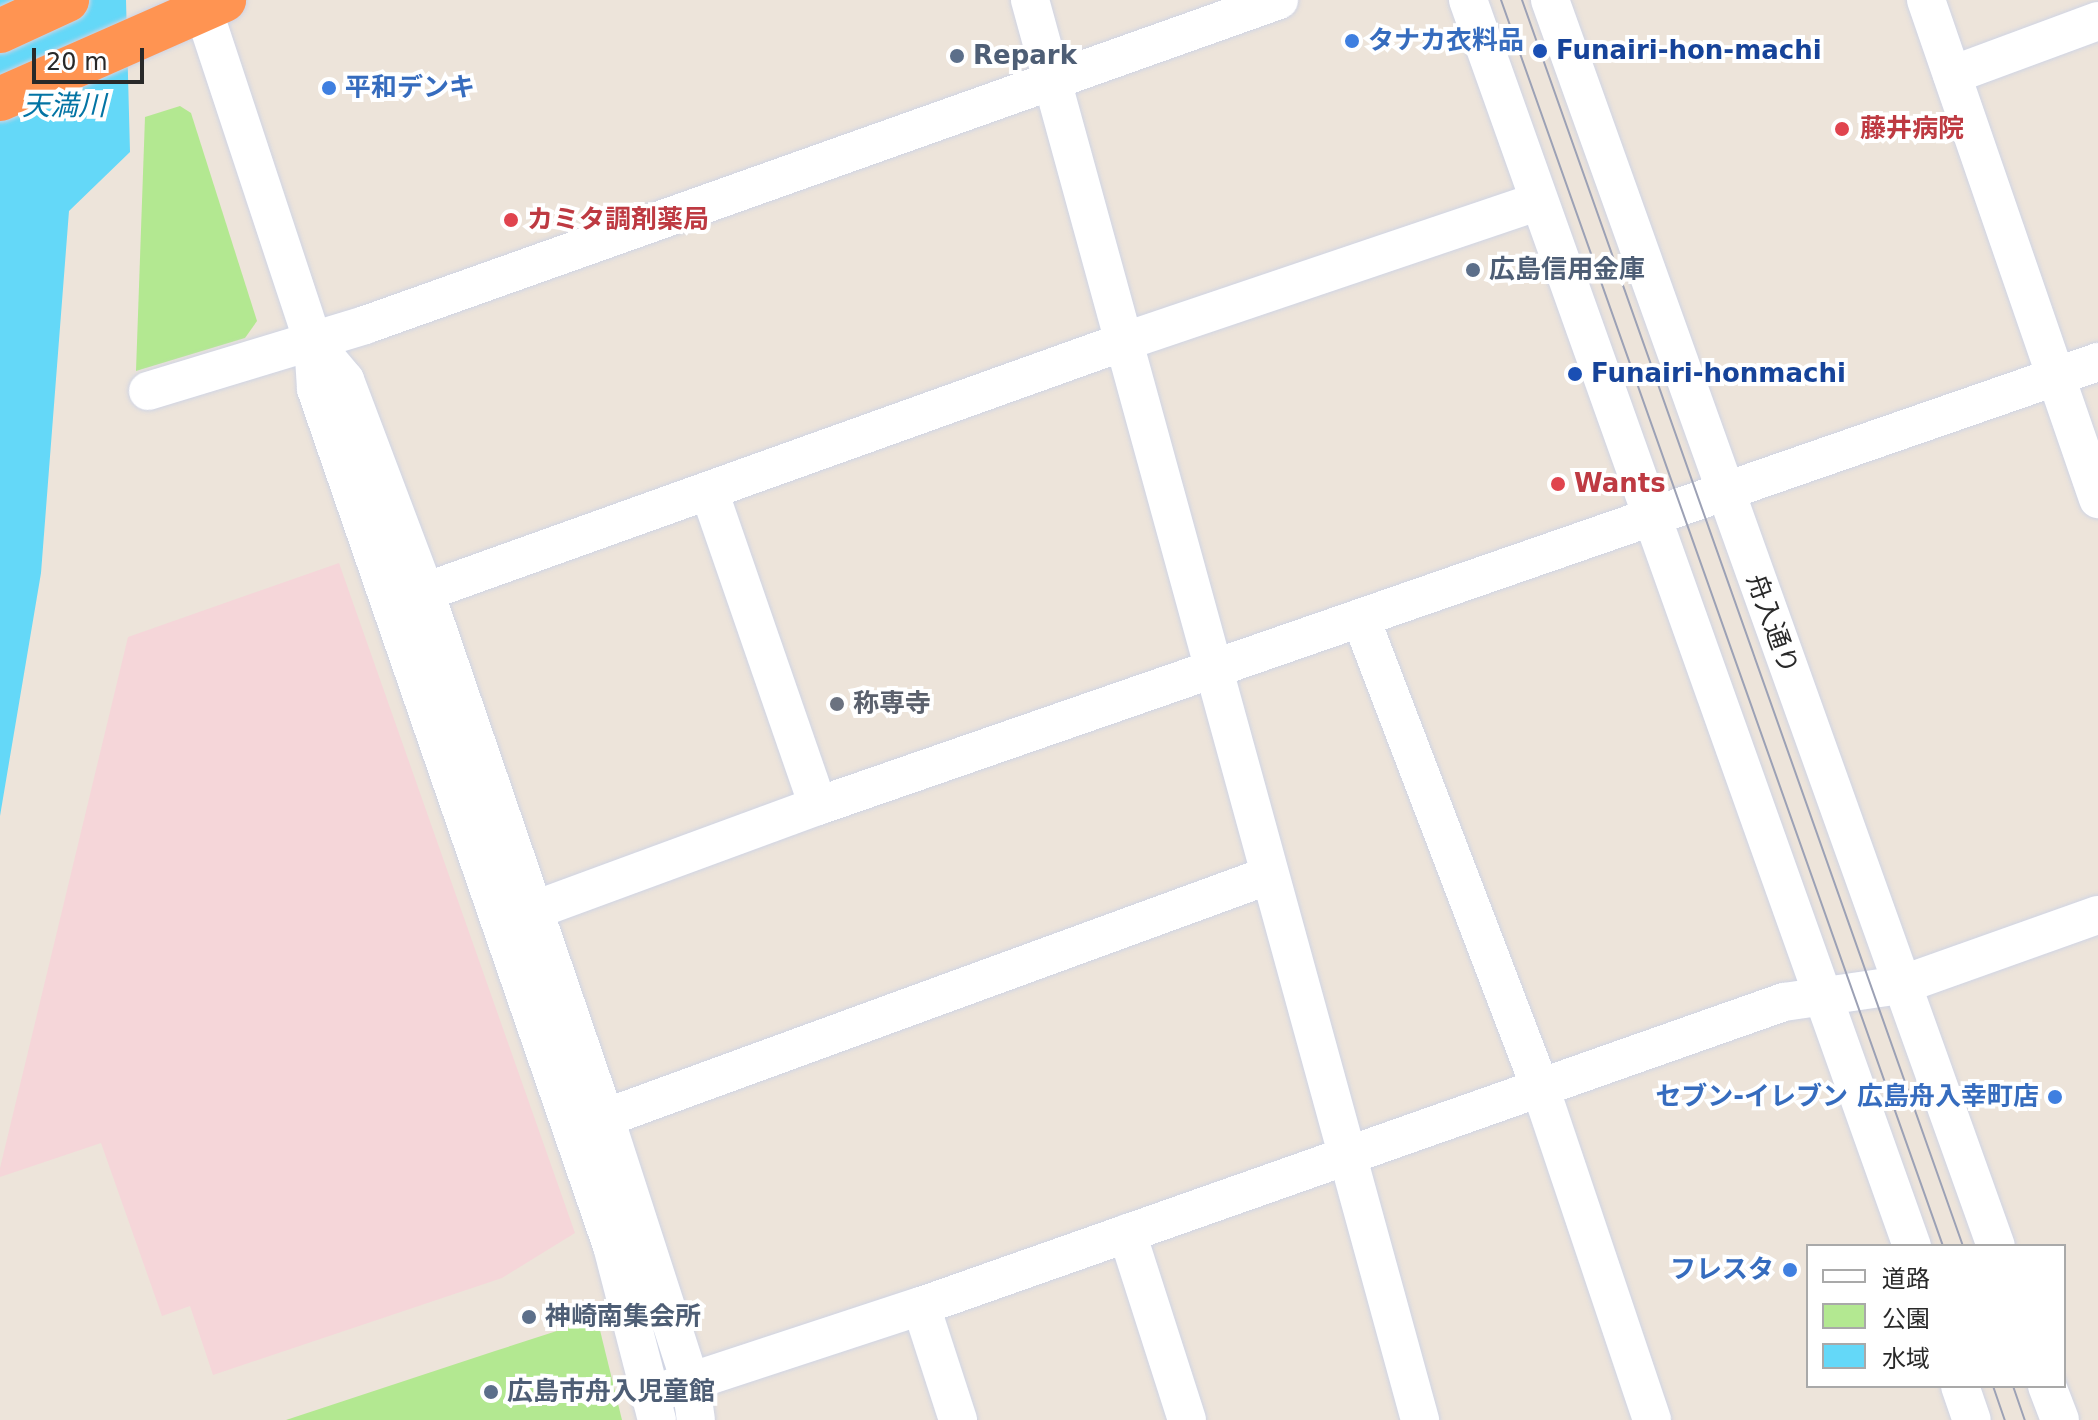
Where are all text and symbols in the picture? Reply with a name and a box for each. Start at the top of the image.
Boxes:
place label: タナカ衣料品 [1368,25,1524,57]
scale bar [36,32,148,82]
marker: タナカ衣料品 [1343,32,1361,50]
place label: Funairi-hon-machi [1556,35,1822,67]
place label: Repark [973,40,1077,72]
marker: Funairi-hon-machi [1531,42,1549,60]
marker: Repark [948,47,966,65]
text: 20 m [46,48,108,76]
place label: 平和デンキ [345,72,475,104]
marker: 平和デンキ [320,79,338,97]
water label: 天満川 [22,89,106,123]
place label: 藤井病院 [1860,113,1964,145]
marker: 藤井病院 [1831,118,1853,140]
place label: カミタ調剤薬局 [527,204,709,236]
marker: カミタ調剤薬局 [502,211,520,229]
place label: 広島信用金庫 [1489,254,1645,286]
marker: 広島信用金庫 [1464,261,1482,279]
place label: Funairi-honmachi [1591,358,1846,390]
marker: Funairi-honmachi [1566,365,1584,383]
place label: Wants [1574,468,1666,500]
marker: Wants [1549,475,1567,493]
street label: 舟入通り [1740,570,1804,678]
place label: 称専寺 [853,688,931,720]
marker: 称専寺 [828,695,846,713]
place label: セブン-イレブン 広島舟入幸町店 [1655,1081,2039,1113]
marker: セブン-イレブン 広島舟入幸町店 [2046,1088,2064,1106]
legend [1806,1244,2066,1388]
place label: フレスタ [1670,1254,1774,1286]
marker: フレスタ [1781,1261,1799,1279]
text: 道路 [1882,1265,1930,1293]
place label: 神崎南集会所 [545,1301,701,1333]
text: 公園 [1882,1305,1930,1333]
marker: 神崎南集会所 [520,1308,538,1326]
text: 水域 [1882,1345,1930,1373]
place label: 広島市舟入児童館 [507,1376,715,1408]
marker: 広島市舟入児童館 [482,1383,500,1401]

